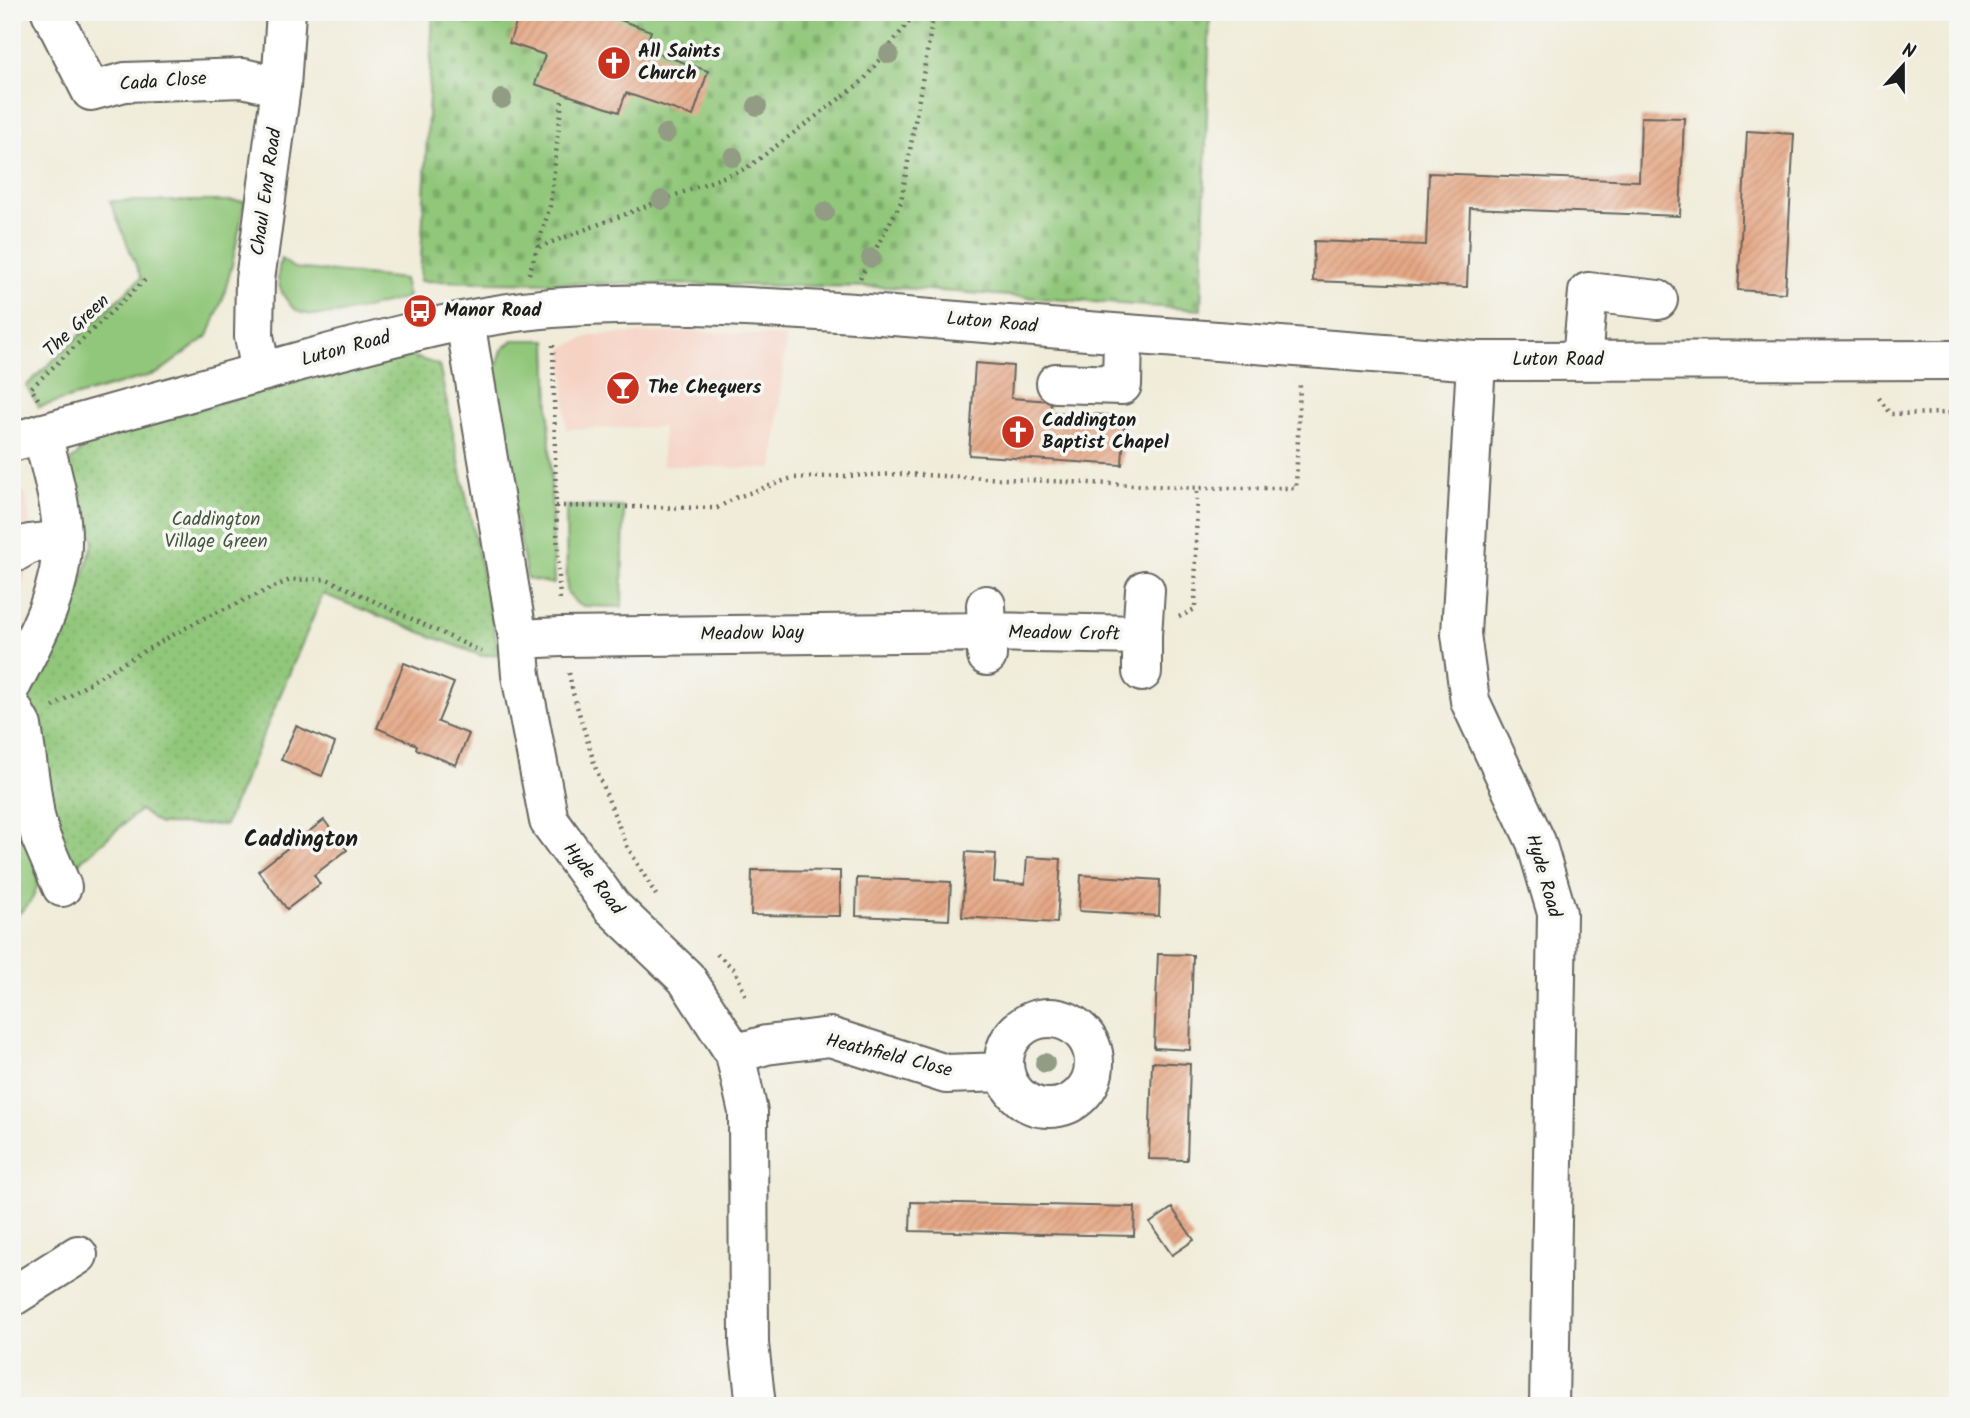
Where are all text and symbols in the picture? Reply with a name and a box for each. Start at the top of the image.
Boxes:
north arrow [1868,32,1938,102]
text: N [1897,36,1919,68]
place label: All Saints Church [638,37,721,89]
church icon: All Saints Church [595,44,633,82]
street label: Cada Close [118,64,208,100]
street label: Chaul End Road [243,126,291,258]
street label: The Green [37,287,117,365]
bus stop icon: Manor Road [401,292,439,330]
place label: Manor Road [444,296,542,326]
street label: Luton Road [945,304,1039,342]
street label: Luton Road [298,323,394,375]
street label: Luton Road [1512,345,1604,375]
bar icon: The Chequers [604,369,642,407]
place label: The Chequers [648,373,762,403]
place label: Caddington Baptist Chapel [1042,406,1170,458]
church icon: Caddington Baptist Chapel [999,413,1037,451]
park label: Caddington Village Green [164,505,268,557]
street label: Meadow Way [700,618,805,650]
street label: Meadow Croft [1008,618,1121,650]
district label: Caddington [244,822,358,858]
street label: Hyde Road [1517,831,1569,922]
street label: Hyde Road [555,836,631,922]
street label: Heathfield Close [823,1026,956,1086]

